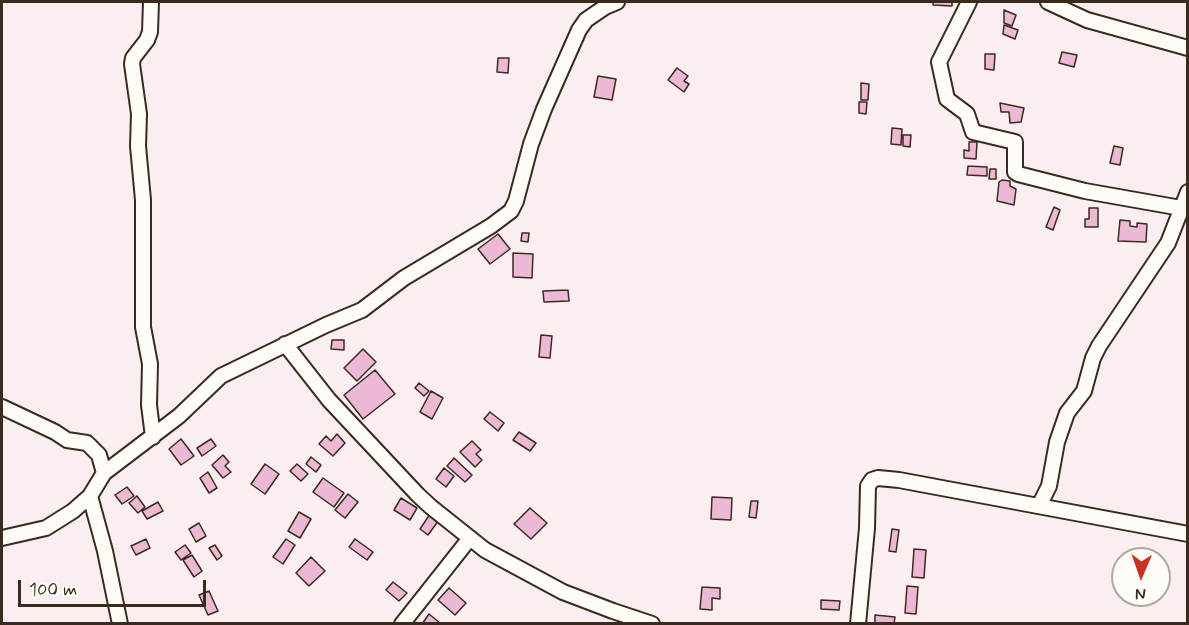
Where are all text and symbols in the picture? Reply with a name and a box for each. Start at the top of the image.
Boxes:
north arrow [1111,547,1171,607]
scale bar [21,568,208,606]
text: 100 m [29,578,77,602]
text: N [1135,583,1146,604]

